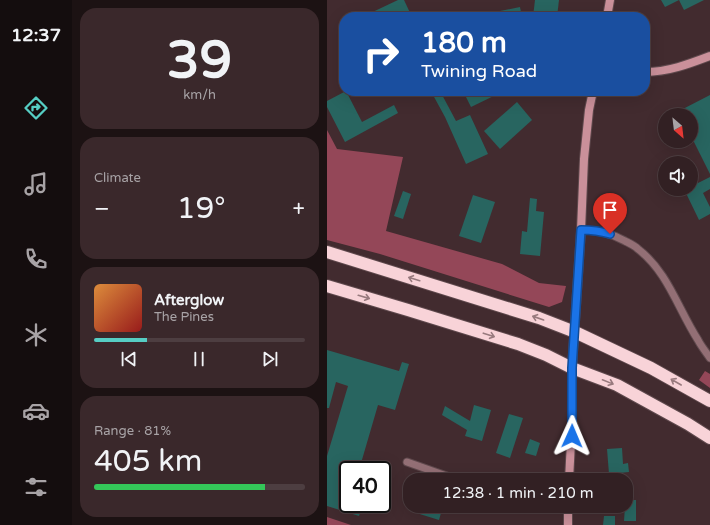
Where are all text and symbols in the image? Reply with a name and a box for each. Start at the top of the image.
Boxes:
text: 12:37 [11,24,61,46]
text: 180 m [421,26,507,60]
icon: right [355,28,407,80]
text: 39 [167,29,232,92]
text: Twining Road [421,60,537,82]
text: km/h [183,87,216,103]
icon: directions [22,94,50,122]
north arrow [658,108,698,148]
map controls [658,108,698,196]
button: sound [658,156,698,196]
icon: music [22,170,50,198]
text: Climate [94,170,141,186]
text: 19° [177,190,226,227]
pin [593,193,627,234]
text: − [94,196,110,222]
text: + [293,196,305,222]
icon: arrive [599,199,621,221]
icon: phone [22,245,50,273]
one-way arrow [408,275,421,282]
text: Afterglow [154,291,224,309]
one-way arrow [358,294,371,301]
text: The Pines [154,309,214,325]
one-way arrow [532,314,544,322]
icon: climate [22,321,50,349]
one-way arrow [482,332,495,339]
icon: previous [118,348,140,370]
icon: pause [188,348,210,370]
icon: next [259,348,281,370]
one-way arrow [670,377,682,385]
one-way arrow [602,379,614,386]
icon: car [22,397,50,425]
position arrow [551,415,593,457]
text: Range · 81% [94,423,171,439]
text: 405 km [94,443,202,480]
speed limit sign: 40 [339,461,391,513]
icon: filters [22,473,50,501]
text: 12:38 · 1 min · 210 m [443,484,593,502]

